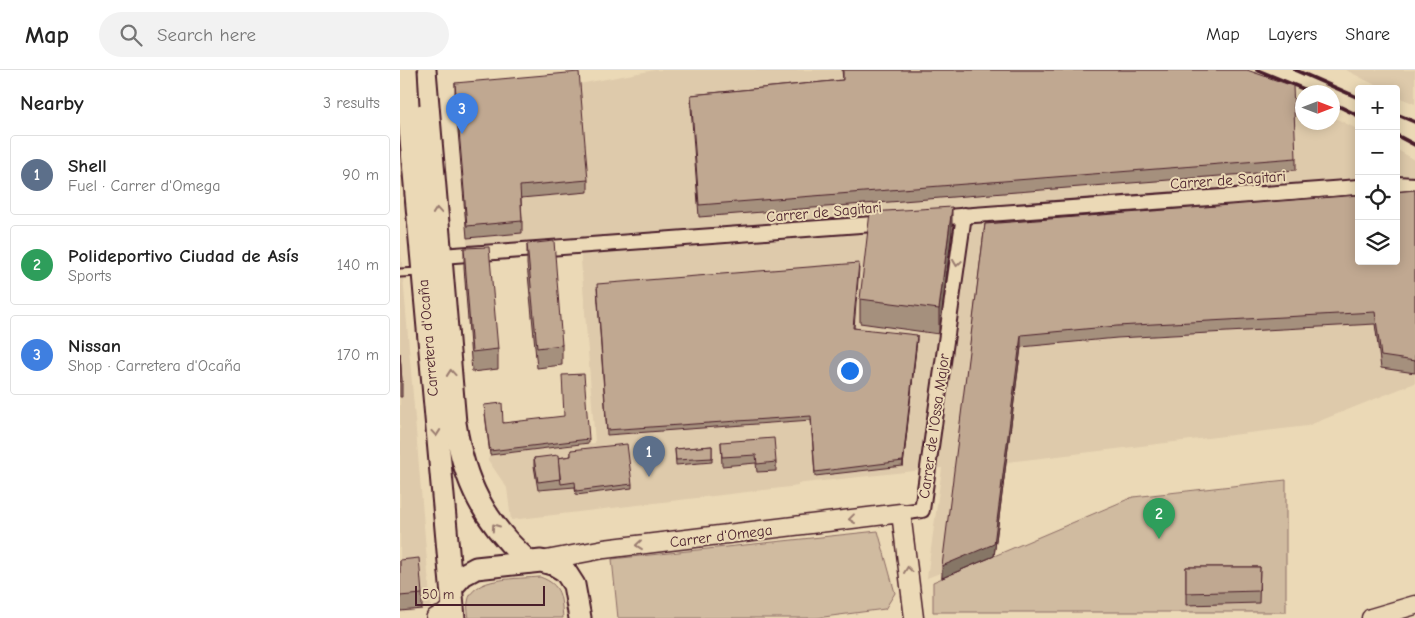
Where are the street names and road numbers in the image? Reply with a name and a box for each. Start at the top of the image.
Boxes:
street label: Carrer de Sagitari [1170,167,1286,193]
street label: Carrer de Sagitari [765,198,883,226]
street label: Carretera d'Ocaña [414,279,442,397]
street label: Carrer de l'Ossa Major [915,352,953,500]
street label: Carrer d'Omega [669,521,773,551]

